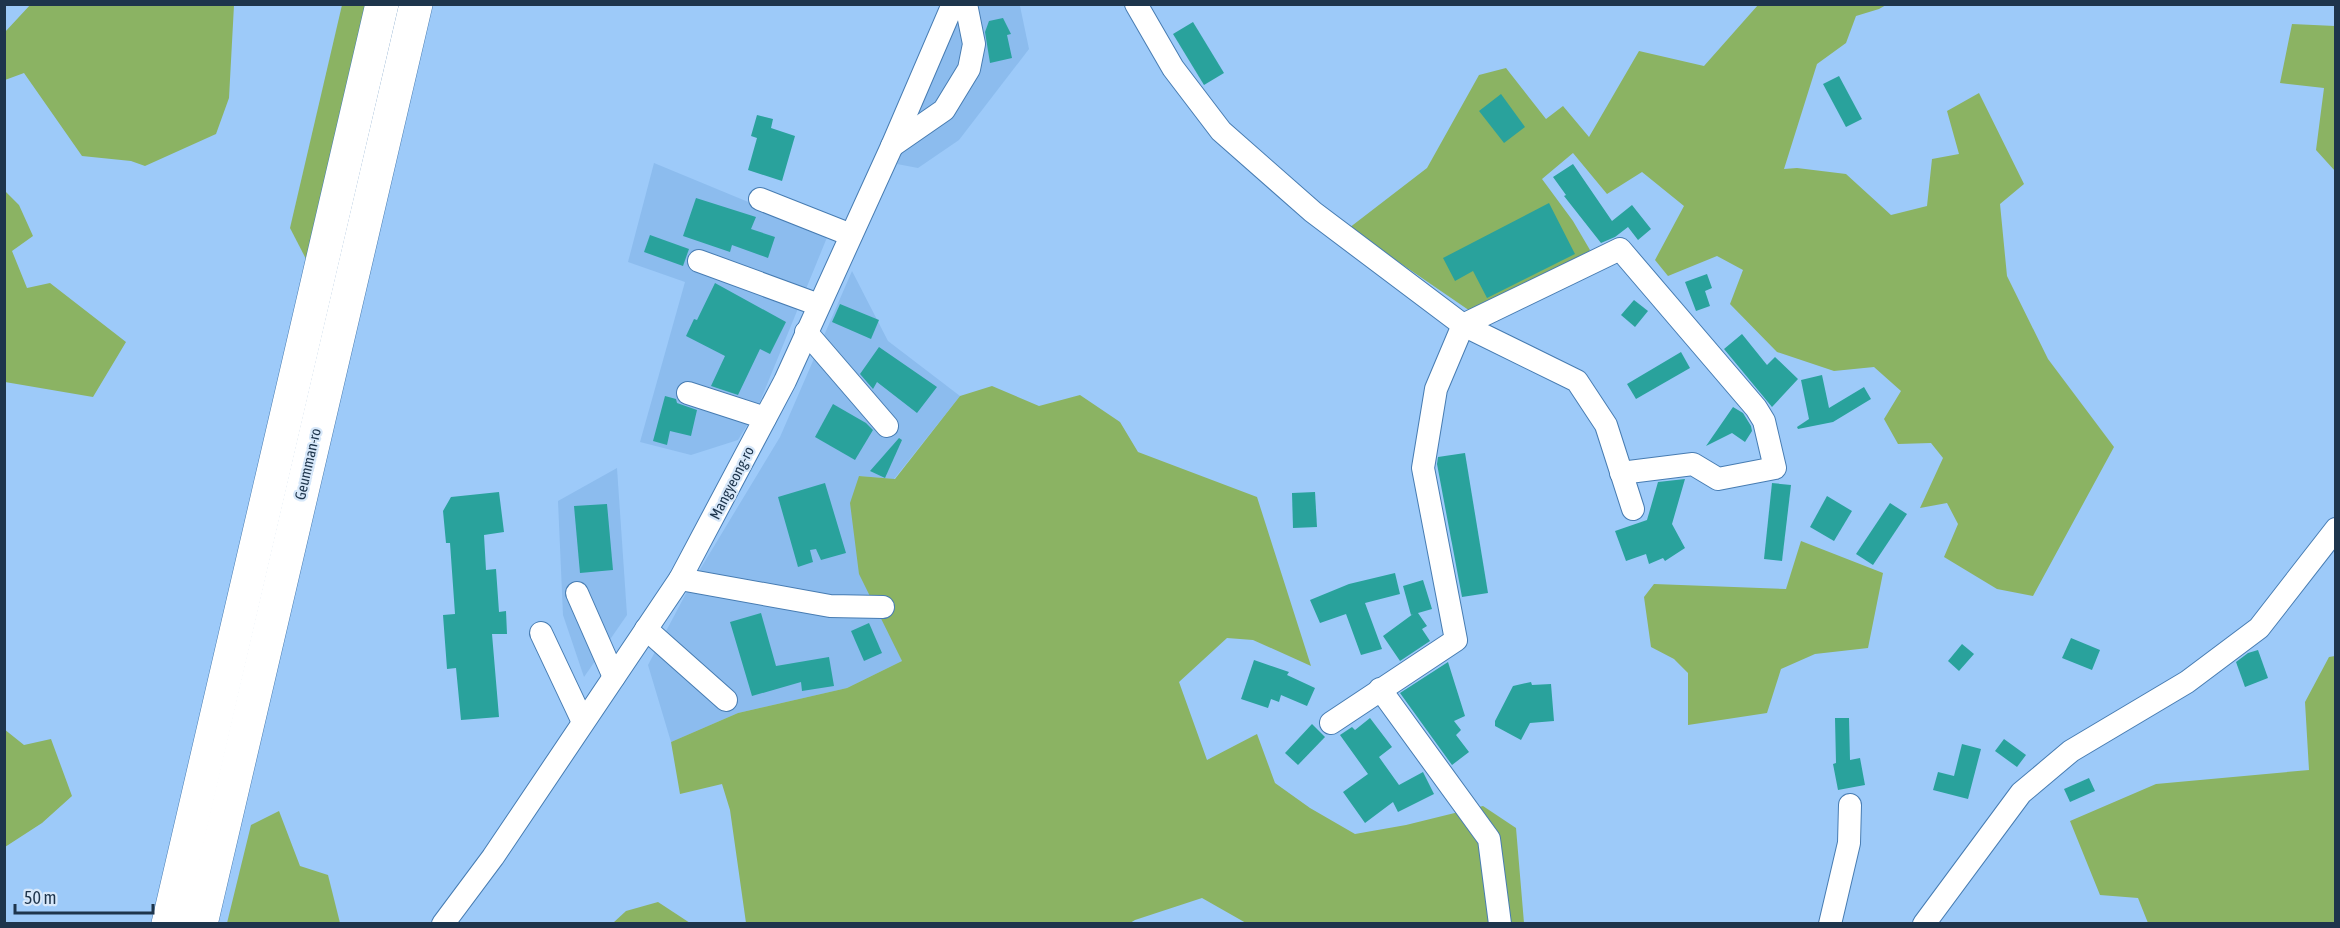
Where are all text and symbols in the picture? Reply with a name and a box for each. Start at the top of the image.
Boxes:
street label: Geumman-ro [291,426,324,501]
street label: Mangyeong-ro [706,443,757,522]
scale bar [15,877,153,915]
text: 50 m [24,887,56,908]

